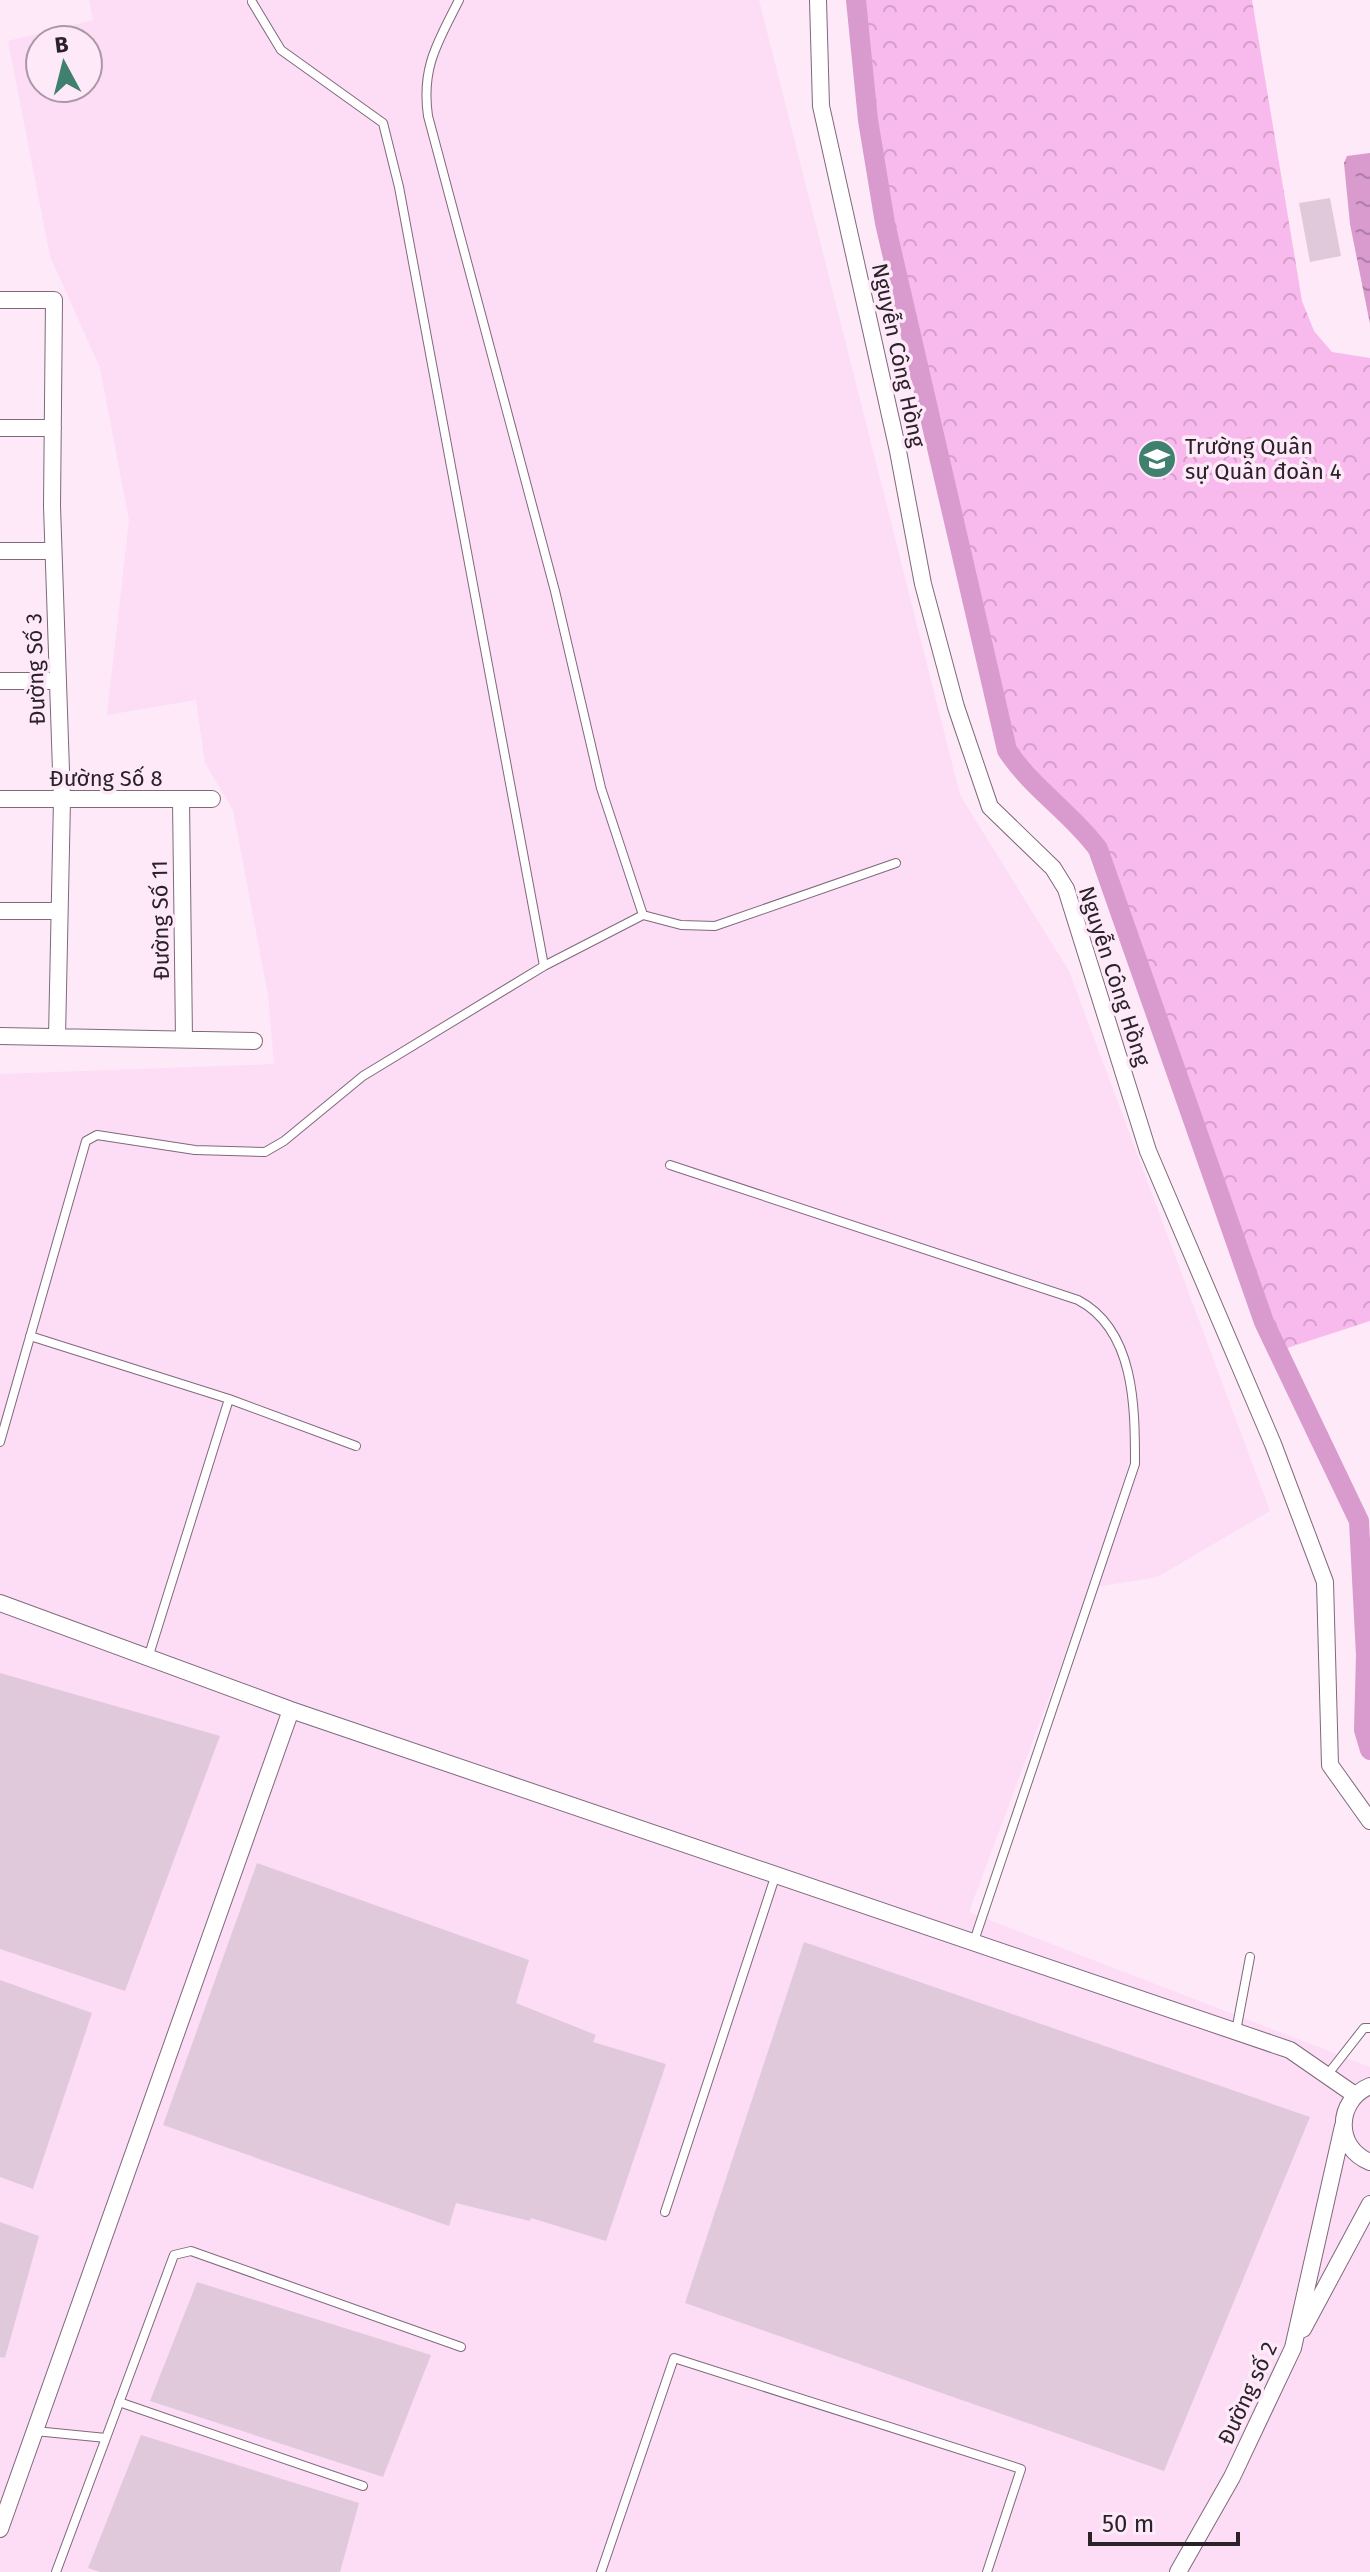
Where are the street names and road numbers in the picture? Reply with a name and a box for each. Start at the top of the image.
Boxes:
street label: Nguyễn Công Hồng [866,261,931,450]
street label: Đường Số 3 [20,612,51,725]
street label: Đường Số 8 [49,765,163,792]
street label: Đường Số 11 [146,860,175,980]
street label: Nguyễn Công Hồng [1073,883,1157,1070]
street label: Đường số 2 [1212,2338,1283,2449]

